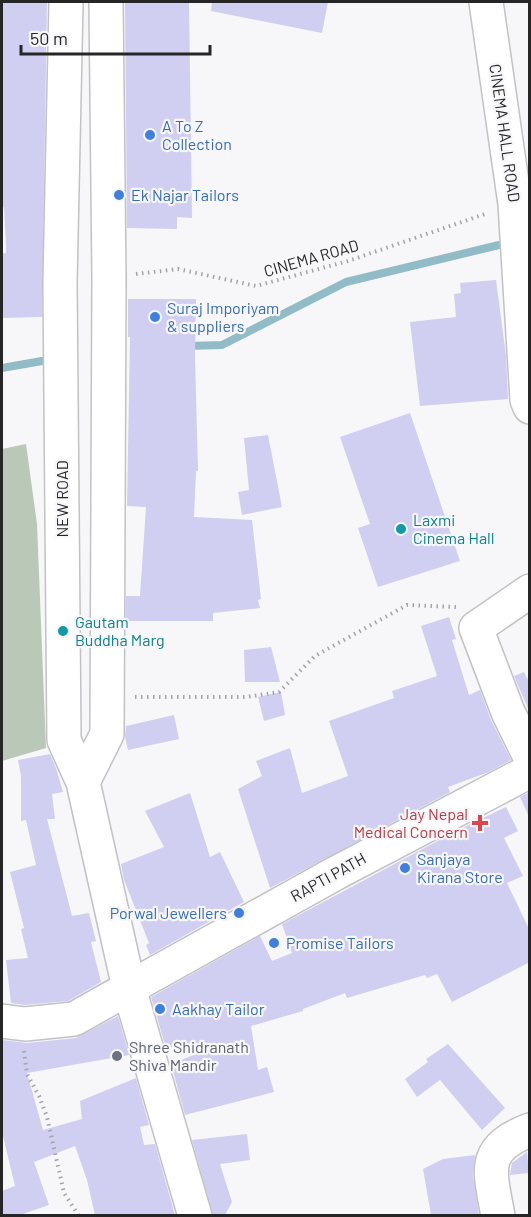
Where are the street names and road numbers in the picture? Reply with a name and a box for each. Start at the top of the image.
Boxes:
street label: CINEMA HALL ROAD [486,63,525,203]
street label: CINEMA ROAD [261,235,360,280]
street label: NEW ROAD [52,460,71,538]
street label: RAPTI PATH [287,848,369,905]

